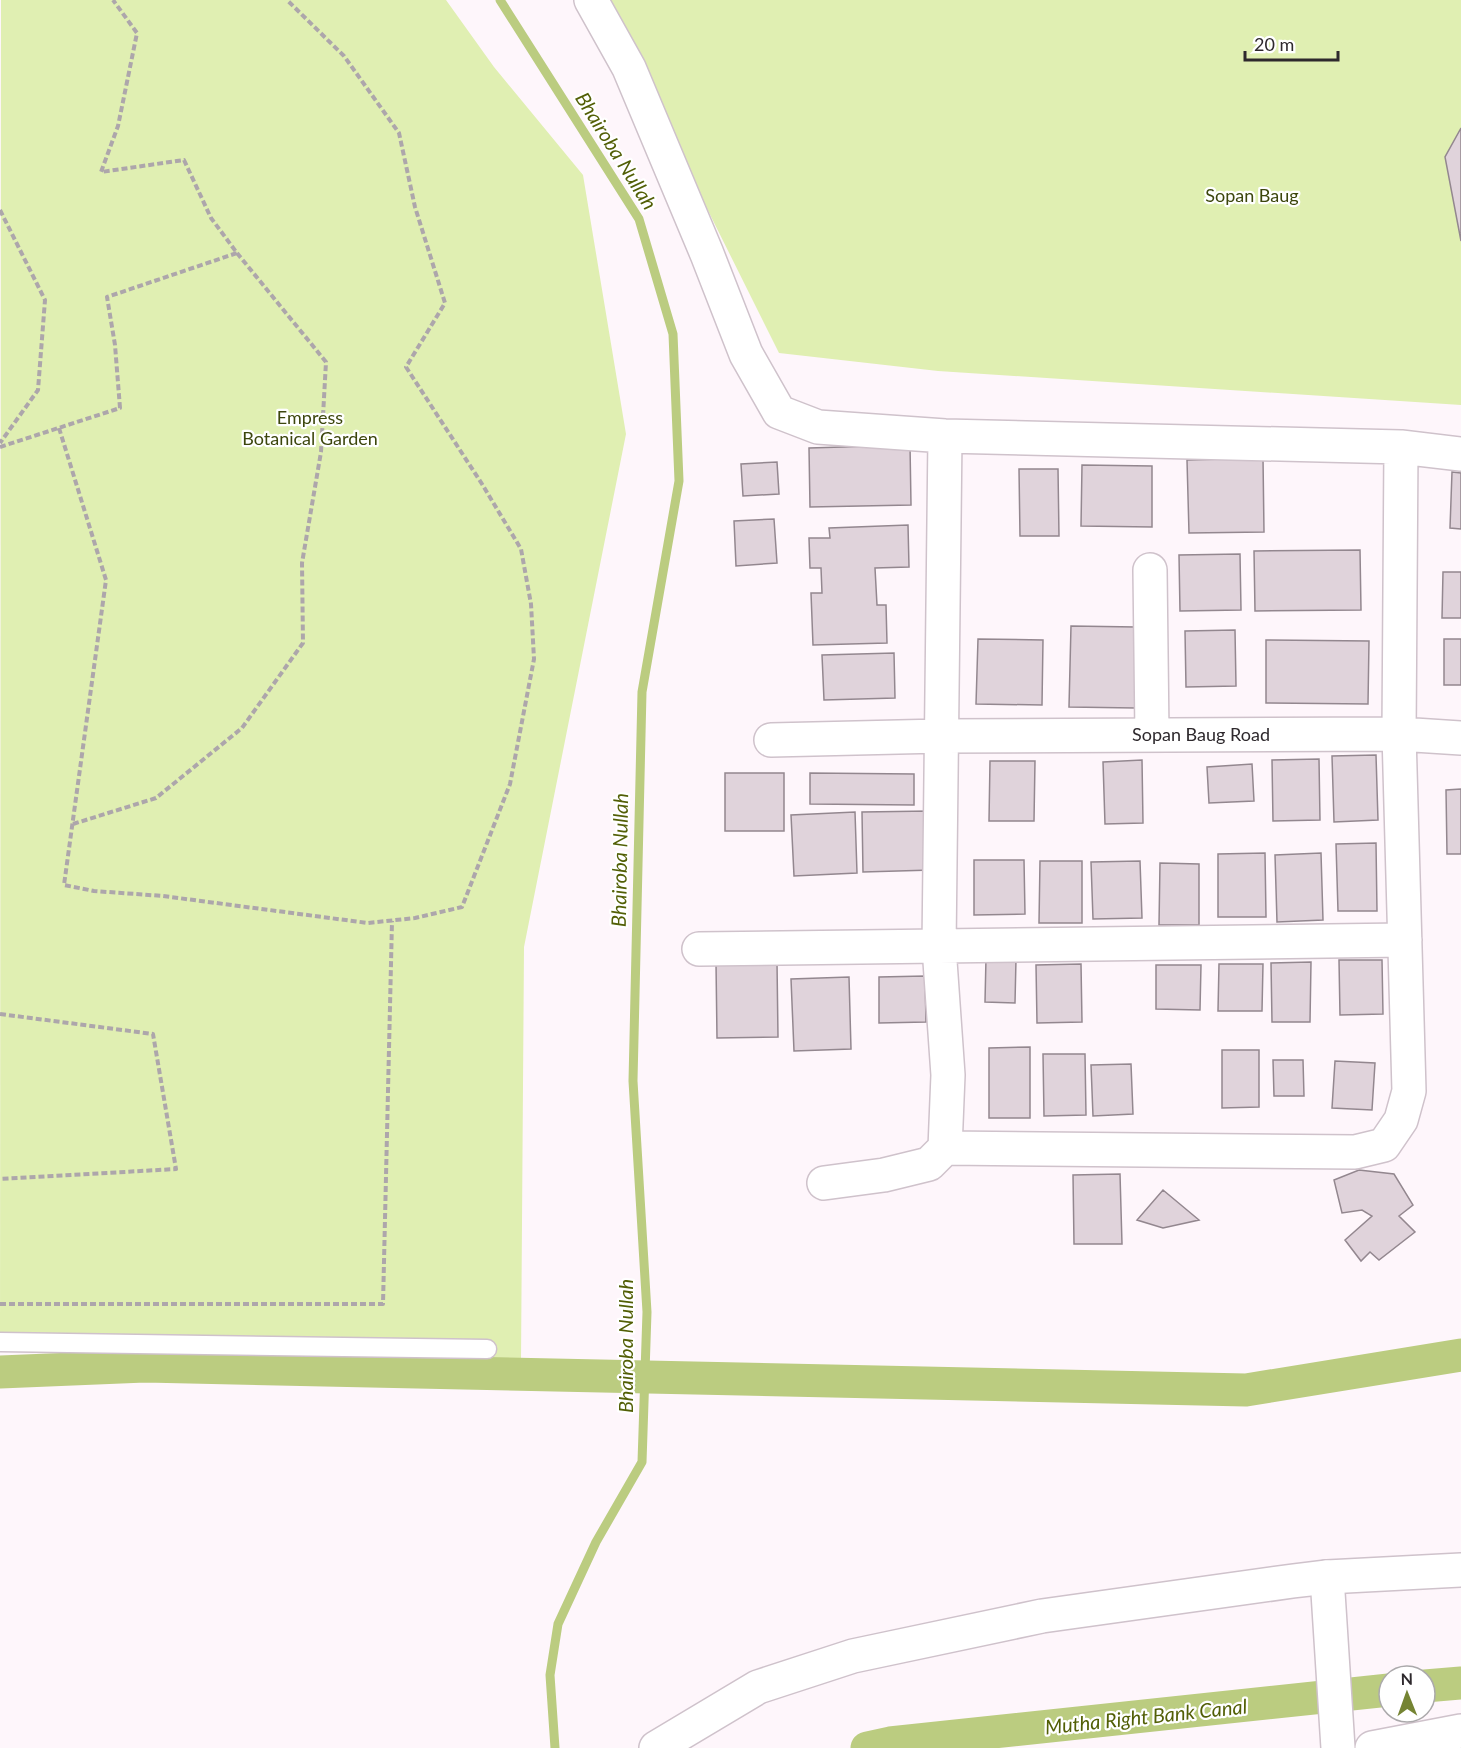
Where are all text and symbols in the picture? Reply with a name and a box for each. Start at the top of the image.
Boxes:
scale bar [1245,24,1338,62]
text: 20 m [1254,33,1294,55]
water label: Bhairoba Nullah [571,87,663,214]
park label: Sopan Baug [1205,184,1299,206]
park label: Empress Botanical Garden [242,406,378,449]
street label: Sopan Baug Road [1132,723,1270,745]
water label: Bhairoba Nullah [606,793,632,927]
water label: Bhairoba Nullah [613,1279,637,1413]
north arrow [1377,1664,1437,1724]
text: N [1400,1669,1413,1688]
water label: Mutha Right Bank Canal [1044,1693,1249,1739]

